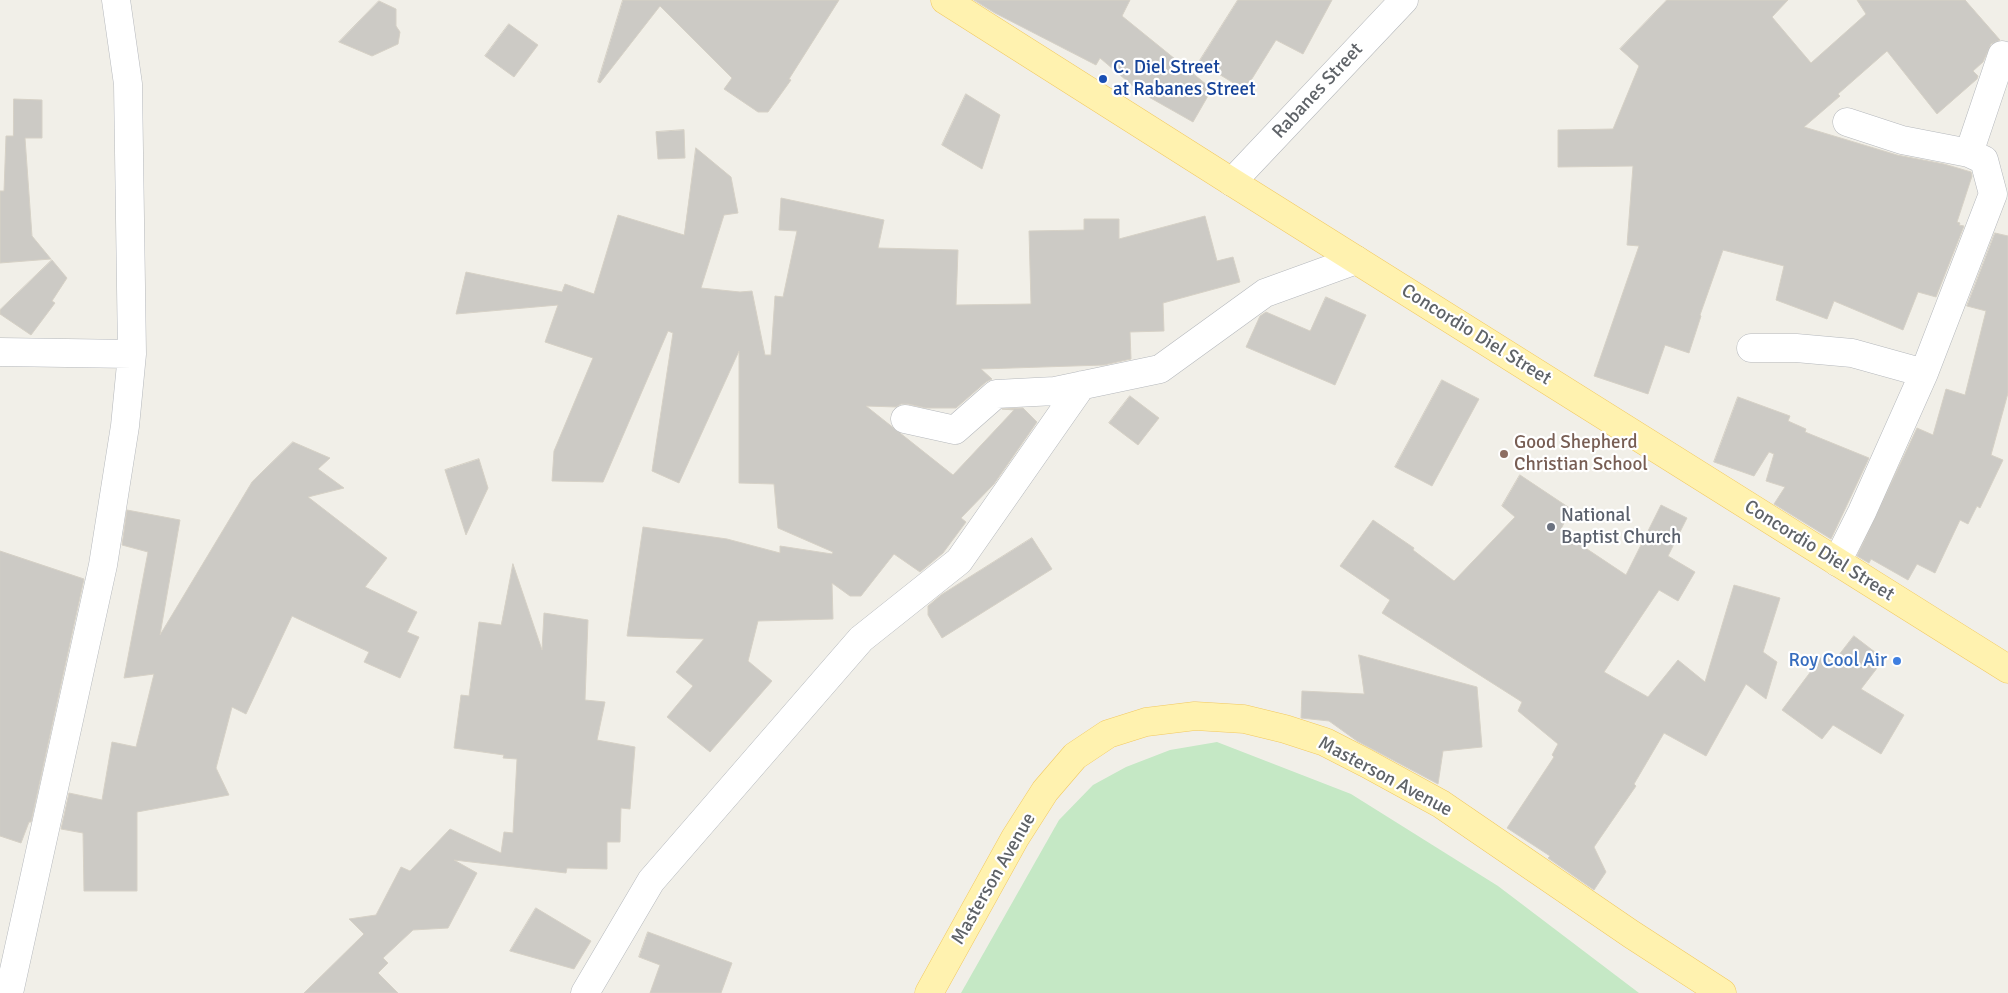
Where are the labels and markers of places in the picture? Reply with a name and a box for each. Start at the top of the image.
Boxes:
place label: C. Diel Street at Rabanes Street [1113,57,1256,101]
marker: C. Diel Street at Rabanes Street [1097,73,1109,85]
place label: Good Shepherd Christian School [1514,432,1648,476]
marker: Good Shepherd Christian School [1498,448,1510,460]
place label: National Baptist Church [1561,505,1681,549]
marker: National Baptist Church [1545,521,1557,533]
place label: Roy Cool Air [1789,650,1887,672]
marker: Roy Cool Air [1891,655,1903,667]

